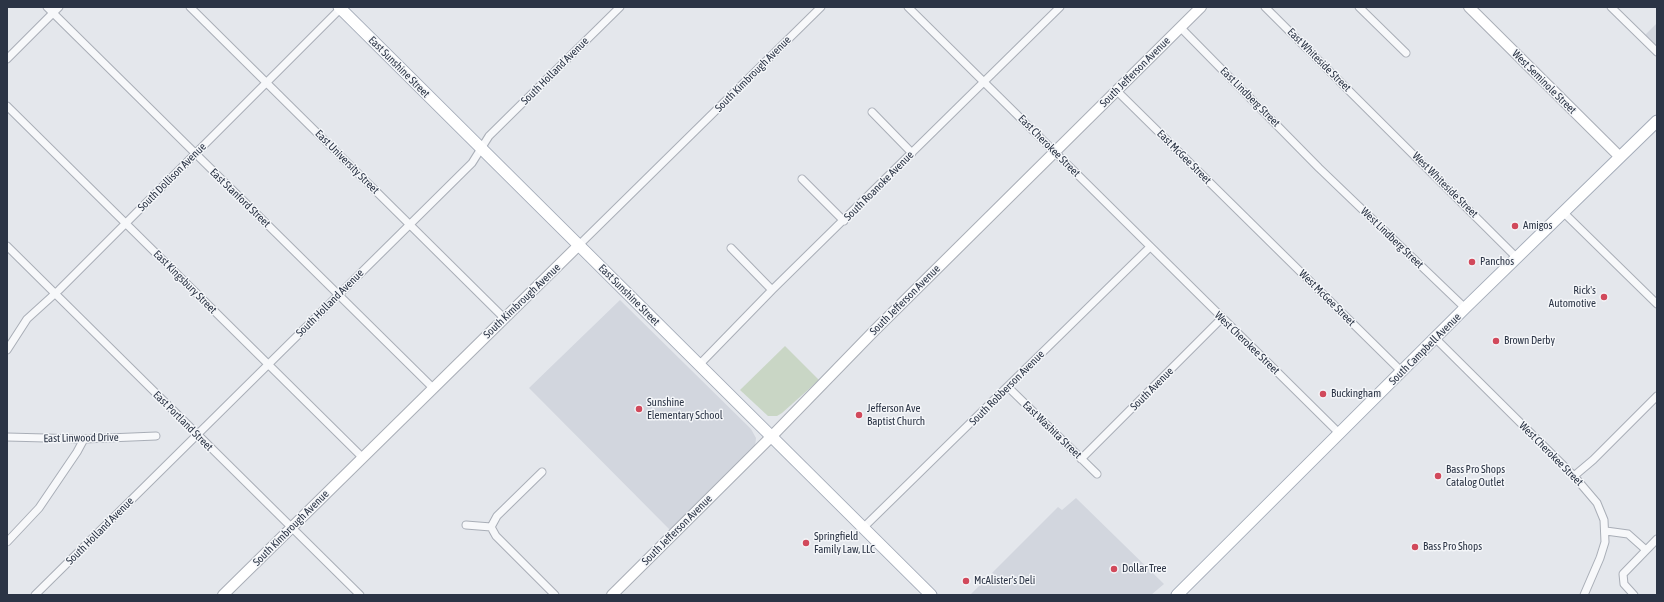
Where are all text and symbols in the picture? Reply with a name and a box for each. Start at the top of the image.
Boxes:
street label: East Whiteside Street [1284,25,1354,95]
street label: South Kimbrough Avenue [712,33,794,115]
street label: East Sunshine Street [366,34,432,100]
street label: South Holland Avenue [518,34,592,108]
street label: South Jefferson Avenue [1097,34,1173,110]
street label: West Seminole Street [1509,47,1579,117]
street label: East Lindberg Street [1217,64,1283,130]
street label: East Cherokee Street [1015,112,1083,180]
street label: East University Street [312,127,382,197]
street label: East McGee Street [1154,127,1214,187]
street label: South Dollison Avenue [135,140,209,214]
street label: South Roanoke Avenue [841,148,917,224]
street label: West Whiteside Street [1409,149,1481,221]
street label: East Stanford Street [207,166,273,230]
street label: West Lindberg Street [1358,205,1426,271]
place label: Amigos [1523,219,1552,233]
marker: Amigos [1510,221,1520,231]
street label: East Kingsbury Street [151,248,219,316]
place label: Panchos [1480,255,1514,269]
marker: Panchos [1467,257,1477,267]
street label: South Kimbrough Avenue [481,261,563,341]
street label: East Sunshine Street [596,262,662,328]
street label: South Jefferson Avenue [867,262,943,338]
street label: South Holland Avenue [293,266,367,340]
street label: West McGee Street [1296,267,1358,329]
place label: Rick's Automotive [1549,284,1596,310]
marker: Rick's Automotive [1599,292,1609,302]
street label: West Cherokee Street [1212,309,1282,377]
street label: South Campbell Avenue [1386,310,1464,388]
place label: Brown Derby [1504,334,1555,348]
marker: Brown Derby [1491,336,1501,346]
street label: South Robberson Avenue [967,348,1047,428]
street label: South Avenue [1128,365,1176,413]
place label: Buckingham [1331,387,1381,401]
street label: East Portland Street [150,388,216,454]
marker: Buckingham [1318,389,1328,399]
place label: Sunshine Elementary School [647,396,723,422]
street label: East Washita Street [1020,399,1084,461]
place label: Jefferson Ave Baptist Church [867,402,925,428]
marker: Sunshine Elementary School [634,404,644,414]
marker: Jefferson Ave Baptist Church [854,410,864,420]
street label: West Cherokee Street [1516,419,1586,489]
street label: East Linwood Drive [43,431,119,445]
place label: Bass Pro Shops Catalog Outlet [1446,463,1505,489]
marker: Bass Pro Shops Catalog Outlet [1433,471,1443,481]
street label: South Kimbrough Avenue [250,487,332,569]
street label: South Jefferson Avenue [639,492,715,568]
street label: South Holland Avenue [63,494,137,568]
place label: Springfield Family Law, LLC [814,530,875,556]
marker: Springfield Family Law, LLC [801,538,811,548]
place label: Bass Pro Shops [1423,540,1482,554]
marker: Bass Pro Shops [1410,542,1420,552]
place label: Dollar Tree [1122,562,1166,576]
marker: Dollar Tree [1109,564,1119,574]
place label: McAlister's Deli [974,574,1035,588]
marker: McAlister's Deli [961,576,971,586]

